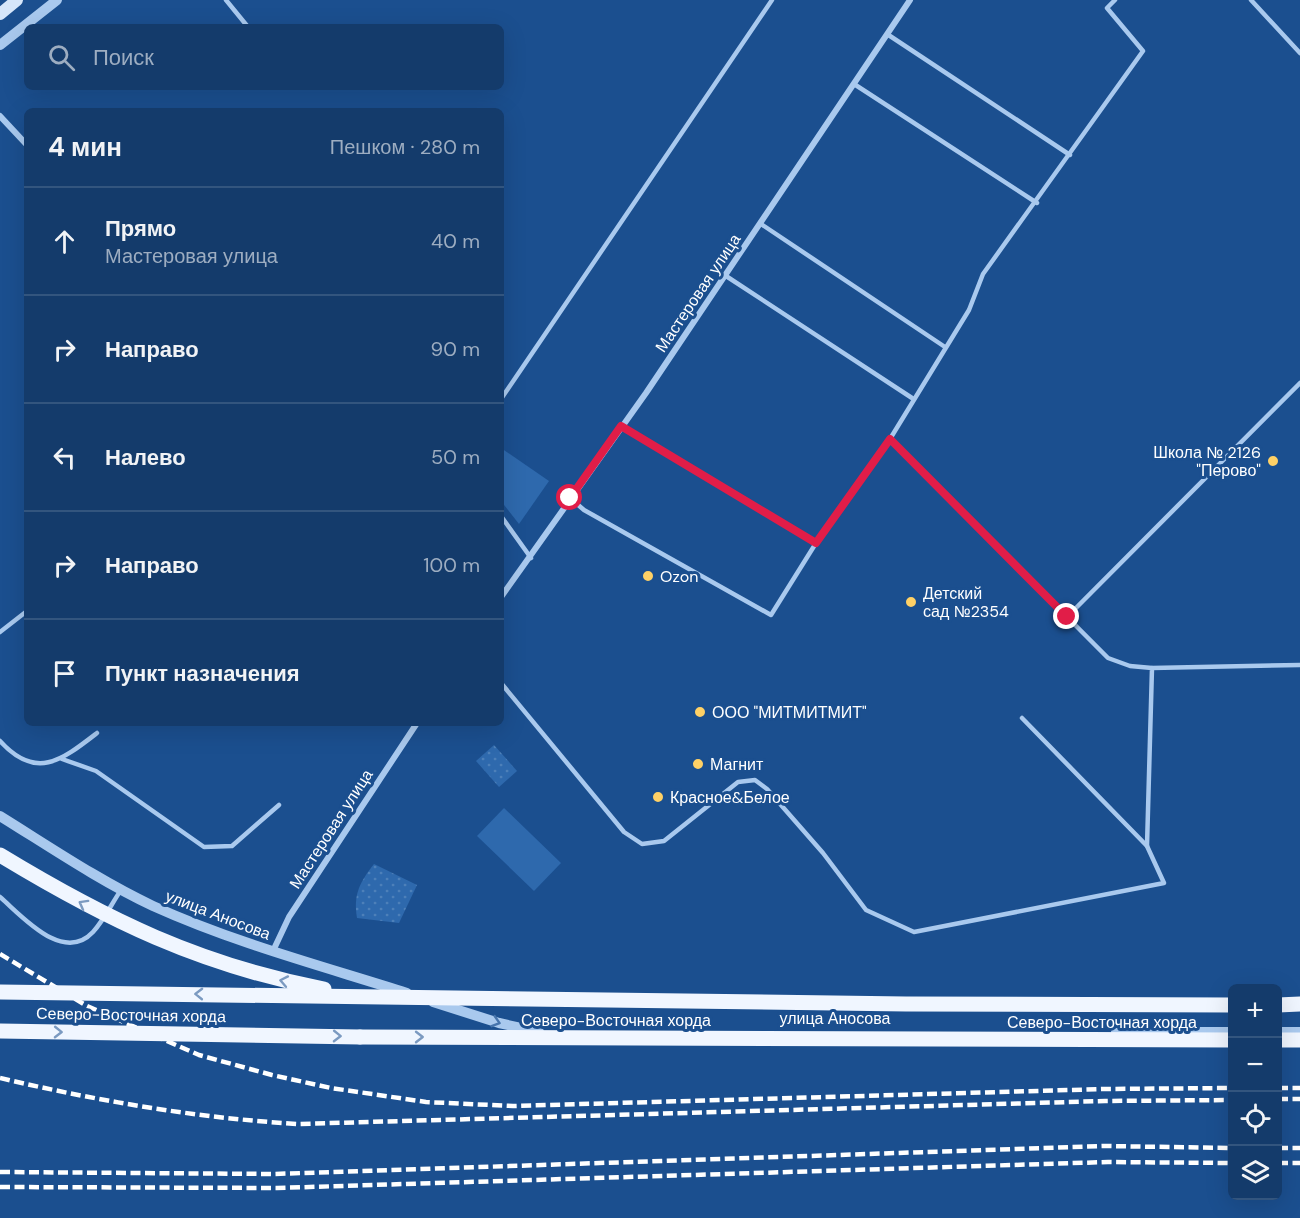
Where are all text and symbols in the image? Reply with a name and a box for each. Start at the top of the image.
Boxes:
search box [24,24,504,90]
icon: search [45,41,78,74]
text: Поиск [93,43,154,72]
text: 4 мин [48,130,122,164]
text: Пешком · 280 m [330,134,480,160]
text: Прямо [105,214,176,243]
icon: ahead [48,225,81,258]
text: 40 m [431,228,480,254]
street label: Мастеровая улица [651,230,745,356]
text: Мастеровая улица [105,243,278,269]
icon: right [48,333,81,366]
text: Направо [105,335,199,364]
text: 90 m [431,336,480,362]
icon: left [48,441,81,474]
place label: Школа № 2126 "Перово" [1153,442,1261,481]
text: Налево [105,443,186,472]
text: 50 m [431,444,480,470]
marker: Школа № 2126 "Перово" [1266,454,1280,468]
route start [556,484,582,510]
icon: right [48,549,81,582]
text: Направо [105,551,199,580]
text: 100 m [423,552,480,578]
place label: Ozon [660,566,698,587]
marker: Ozon [641,569,655,583]
place label: Детский сад №2354 [923,583,1009,622]
marker: Детский сад №2354 [904,595,918,609]
route end [1053,603,1079,629]
icon: arrive [48,657,81,690]
text: Пункт назначения [105,659,300,688]
place label: ООО "МИТМИТМИТ" [712,702,867,723]
marker: ООО "МИТМИТМИТ" [693,705,707,719]
place label: Магнит [710,754,764,775]
marker: Магнит [691,757,705,771]
street label: Мастеровая улица [285,765,378,893]
place label: Красное&Белое [670,787,790,808]
marker: Красное&Белое [651,790,665,804]
street label: улица Аносова [162,885,274,945]
one-way arrow [79,900,89,911]
one-way arrow [279,976,289,988]
map controls [1228,984,1282,1200]
button: + [1228,984,1282,1038]
one-way arrow [194,988,203,1001]
street label: Северо-Восточная хорда [36,1003,226,1027]
street label: улица Аносова [780,1008,891,1029]
street label: Северо-Восточная хорда [521,1010,711,1031]
street label: Северо-Восточная хорда [1007,1012,1197,1033]
one-way arrow [491,1015,501,1027]
one-way arrow [54,1026,63,1038]
one-way arrow [333,1030,342,1042]
one-way arrow [414,1031,423,1043]
button: − [1228,1038,1282,1092]
button: locate [1228,1092,1282,1146]
button: layers [1228,1146,1282,1200]

